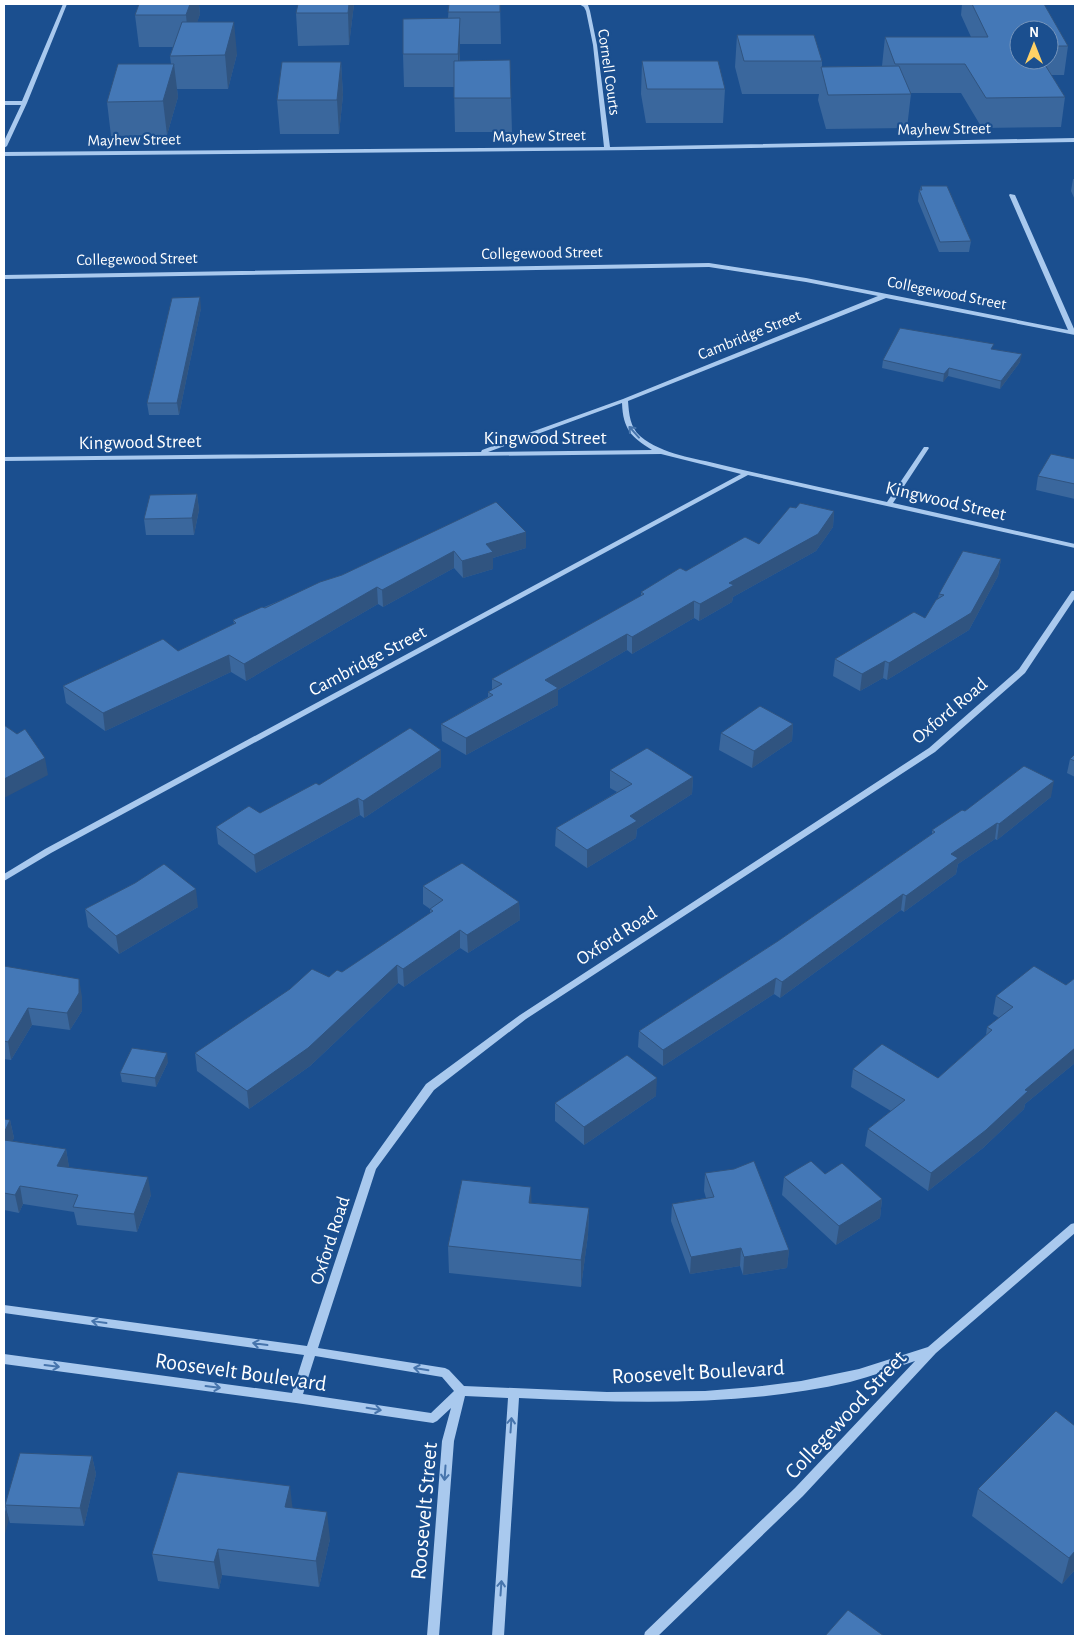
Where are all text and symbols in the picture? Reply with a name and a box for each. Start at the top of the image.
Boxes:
north arrow [1009,20,1059,70]
text: N [1029,26,1039,40]
street label: Cornell Courts [595,28,623,116]
street label: Mayhew Street [897,120,991,139]
street label: Mayhew Street [492,127,586,146]
street label: Mayhew Street [87,131,181,150]
street label: Collegewood Street [481,244,603,262]
street label: Collegewood Street [76,250,198,268]
street label: Collegewood Street [886,274,1008,312]
street label: Cambridge Street [696,307,803,363]
one-way arrow [628,426,640,439]
street label: Kingwood Street [484,429,606,448]
street label: Kingwood Street [78,432,202,453]
street label: Kingwood Street [884,478,1008,525]
street label: Cambridge Street [306,622,429,700]
street label: Oxford Road [909,674,991,748]
street label: Oxford Road [573,903,661,969]
street label: Oxford Road [307,1194,354,1287]
one-way arrow [92,1317,108,1327]
one-way arrow [253,1339,269,1349]
street label: Collegewood Street [781,1346,911,1483]
street label: Roosevelt Boulevard [154,1349,328,1395]
street label: Roosevelt Boulevard [611,1356,785,1388]
one-way arrow [44,1361,60,1371]
one-way arrow [413,1363,429,1373]
one-way arrow [205,1382,221,1392]
one-way arrow [366,1405,382,1415]
one-way arrow [507,1418,516,1434]
street label: Roosevelt Street [407,1441,441,1581]
one-way arrow [441,1464,450,1480]
one-way arrow [497,1580,506,1596]

